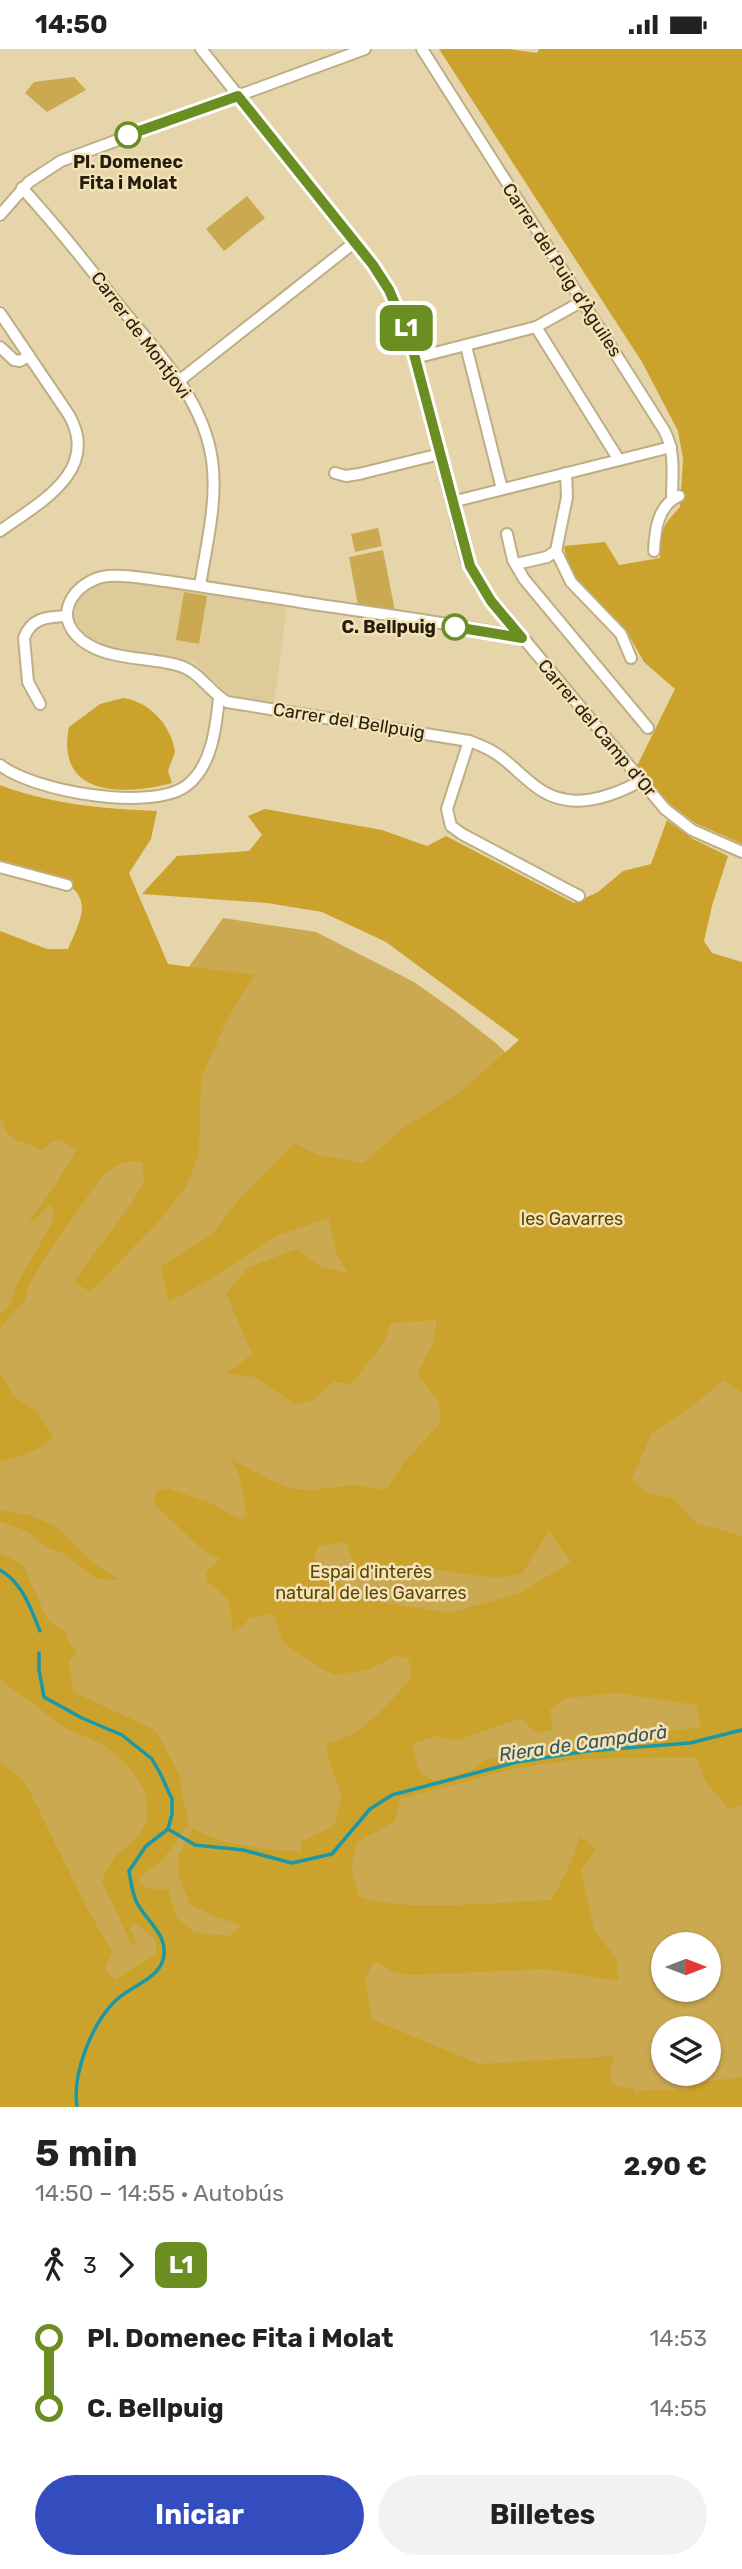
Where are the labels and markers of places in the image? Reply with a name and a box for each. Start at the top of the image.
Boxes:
marker: Pl. Domenec Fita i Molat [115,122,141,148]
place label: Pl. Domenec Fita i Molat [73,151,183,194]
marker: C. Bellpuig [442,614,468,640]
place label: C. Bellpuig [341,616,436,638]

